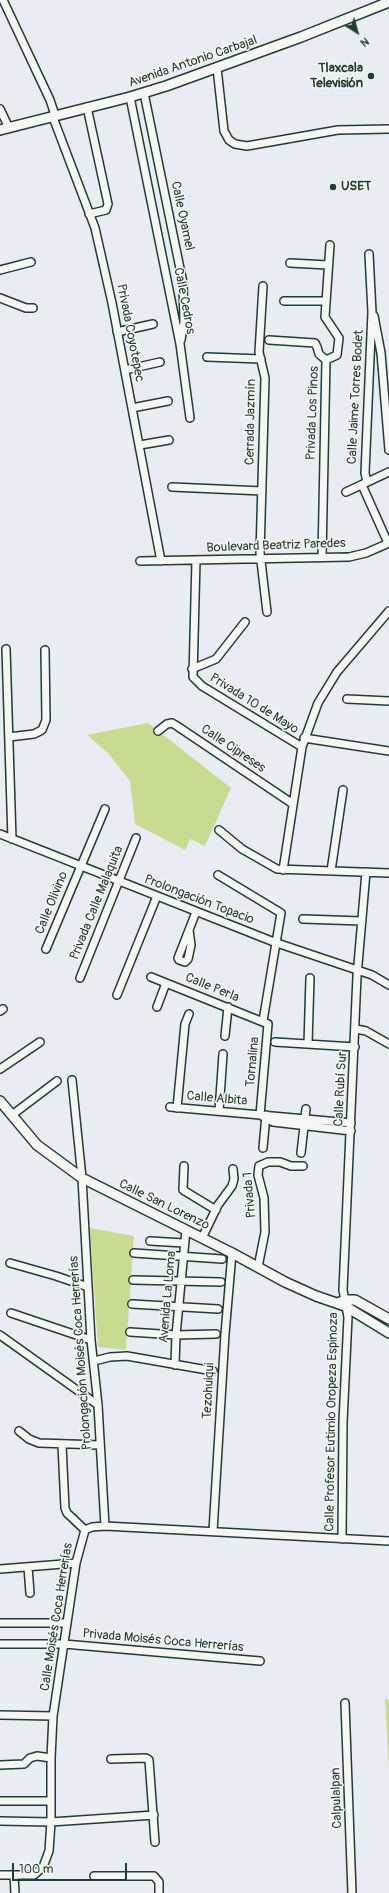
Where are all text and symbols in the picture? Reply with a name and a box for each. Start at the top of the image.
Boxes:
north arrow [337,12,377,52]
street label: Avenida Antonio Carbajal [127,33,259,91]
text: N [358,35,371,49]
place label: Tlaxcala Televisión [310,61,363,92]
marker: Tlaxcala Televisión [366,71,376,81]
place label: USET [341,179,371,195]
street label: Calle Oyamel [167,180,197,252]
marker: USET [328,182,338,192]
street label: Calle Cedros [170,266,198,336]
street label: Privada Coyotepec [113,283,147,383]
street label: Calle Jaime Torres Bodet [345,329,367,465]
street label: Privada Los Pinos [304,366,322,460]
street label: Cerrada Jazmín [242,379,260,465]
street label: Boulevard Beatriz Paredes [206,536,346,556]
street label: Privada 10 de Mayo [207,670,301,738]
street label: Calle Cipreses [198,722,268,776]
street label: Privada Calle Malaquita [67,844,127,962]
street label: Calle Olivino [32,869,72,937]
street label: Prolongación Topacio [142,872,256,928]
street label: Calle Perla [183,970,241,1006]
street label: Tornalina [243,1036,263,1088]
street label: Calle Rubí Sur [331,1051,351,1127]
street label: Calle Albita [186,1089,248,1109]
street label: Privada 1 [240,1171,260,1219]
street label: Calle San Lorenzo [116,1176,212,1234]
street label: Avenida La Loma [156,1250,180,1344]
street label: Prolongación Moisés Coca Herrerías [66,1255,96,1451]
street label: Calle Profesor Eutimio Oropeza Espinoza [322,1312,342,1532]
street label: Tezohuiqui [200,1362,218,1420]
street label: Calle Moisés Coca Herrerías [38,1542,76,1692]
street label: Privada Moisés Coca Herrerías [82,1626,244,1656]
street label: Calpulalpan [328,1767,346,1829]
scale bar [14,1855,129,1881]
text: 100 m [19,1862,53,1877]

